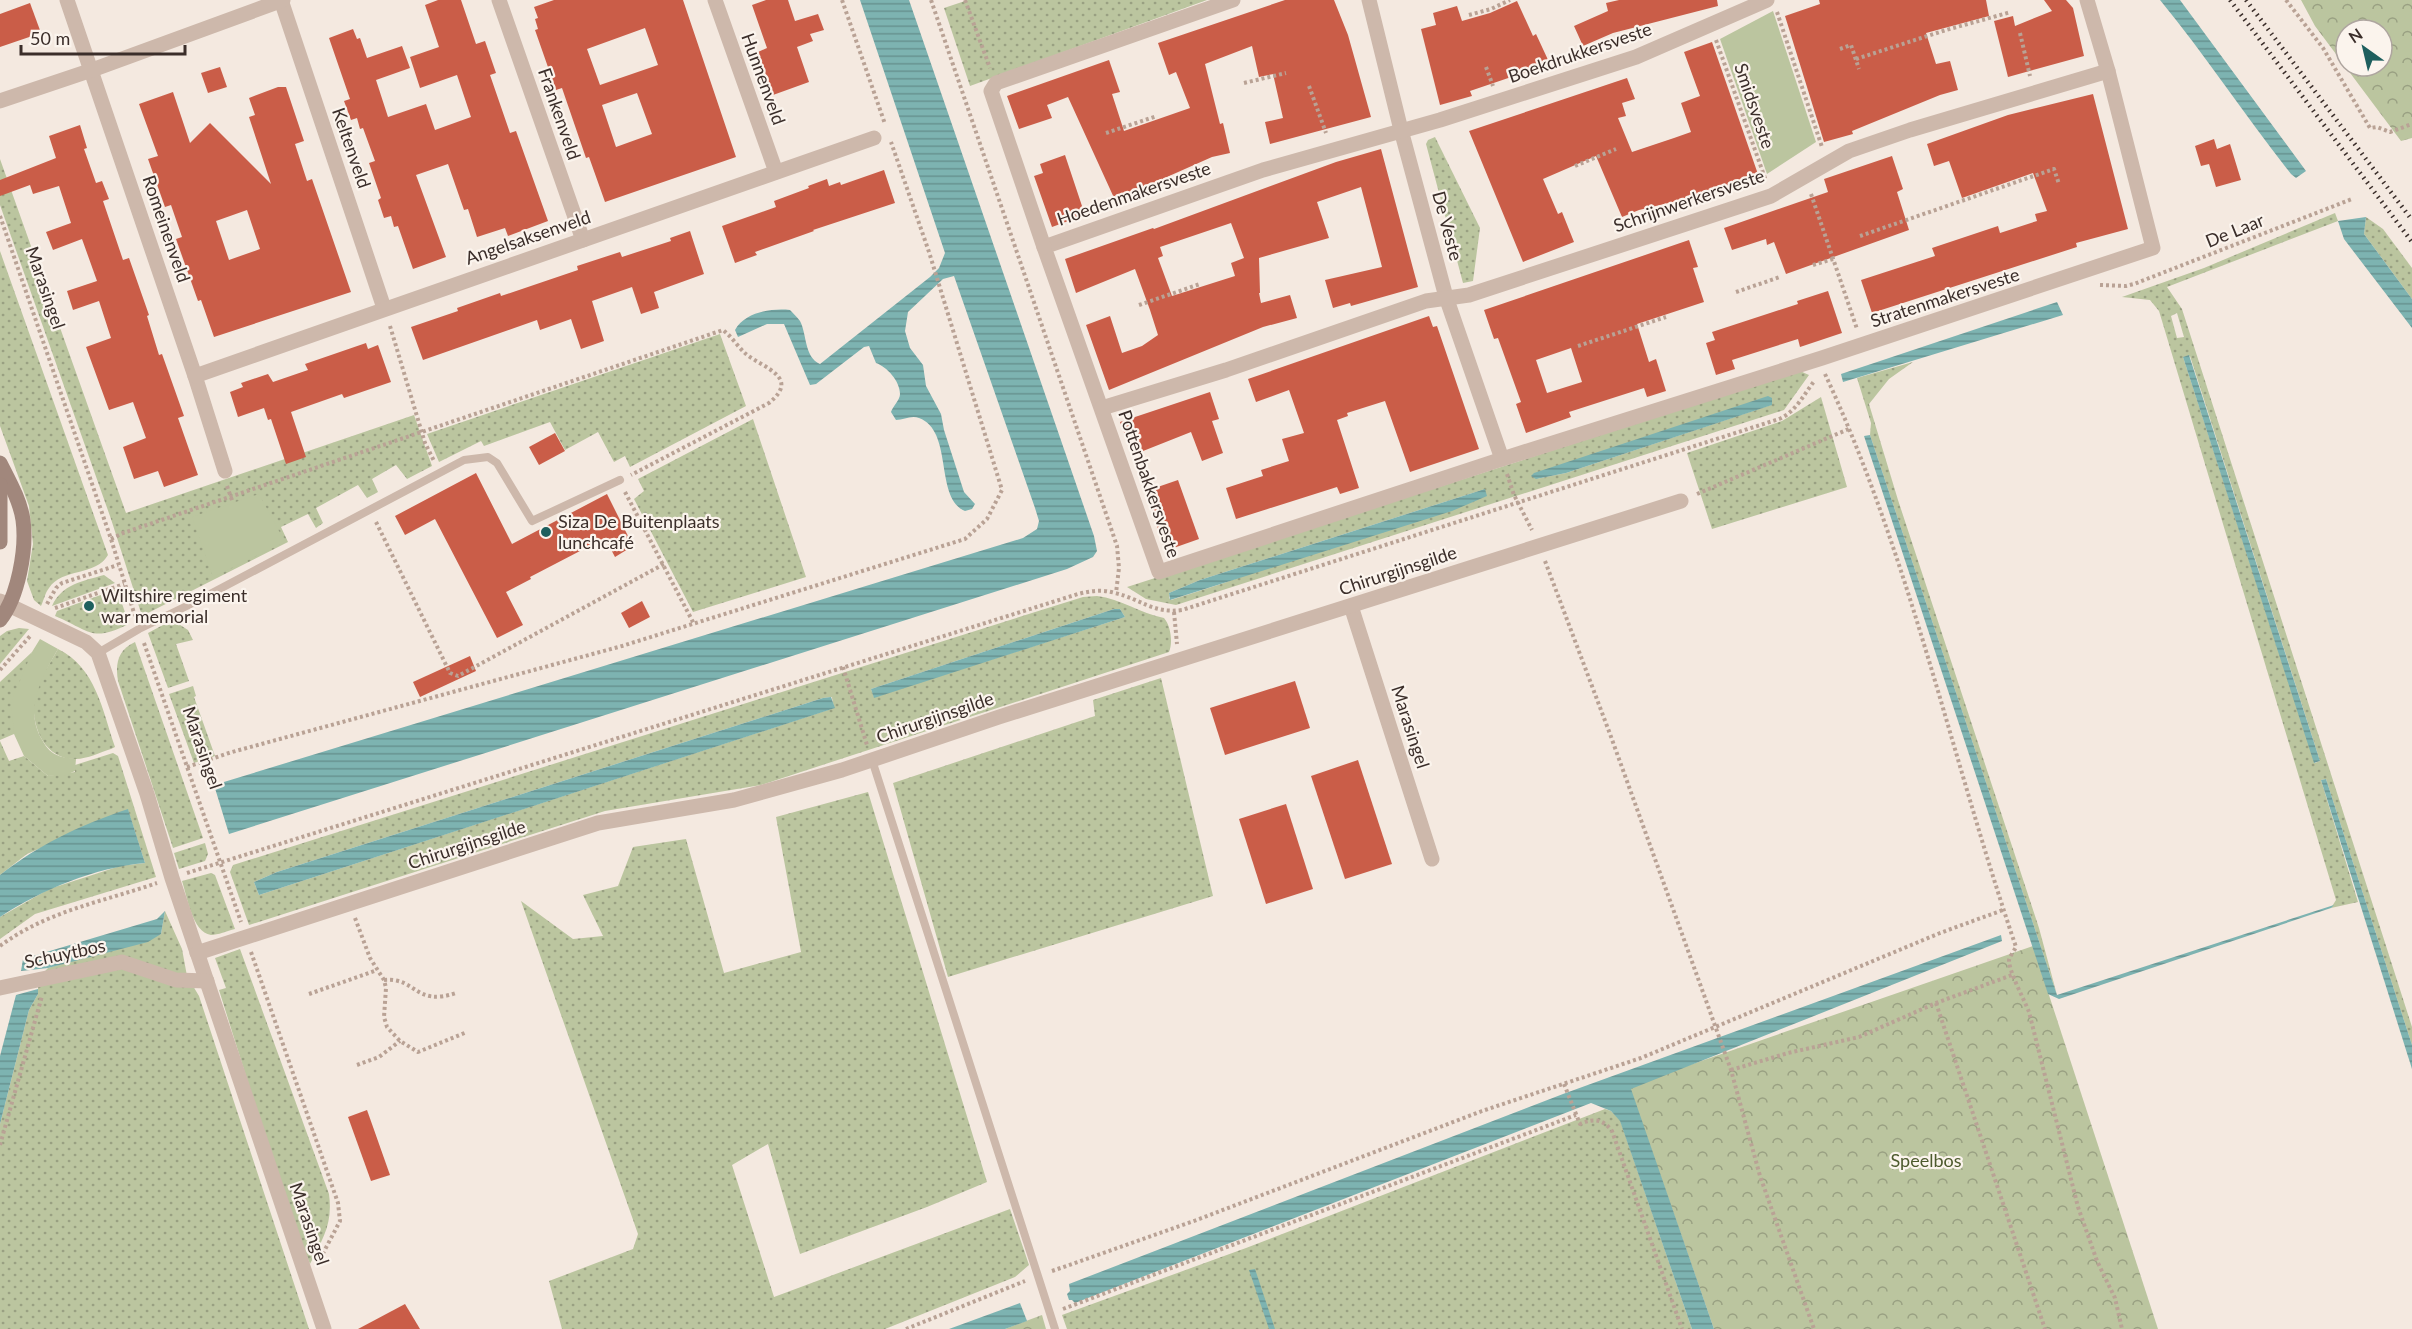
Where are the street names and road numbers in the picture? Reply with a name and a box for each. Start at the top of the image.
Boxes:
street label: Boekdrukkersveste [1505,17,1654,87]
street label: Hunnenveld [737,30,791,127]
street label: Smidsveste [1730,60,1780,151]
street label: Frankenveld [534,65,586,162]
street label: Keltenveld [328,105,376,191]
street label: Hoedenmakersveste [1054,156,1213,230]
street label: Schrijnwerkersveste [1610,164,1767,236]
street label: Romeinenveld [138,172,196,285]
street label: De Veste [1428,189,1468,263]
street label: Angelsaksenveld [462,205,593,269]
street label: De Laar [2202,208,2268,252]
street label: Marasingel [22,243,70,332]
street label: Stratenmakersveste [1867,263,2022,332]
street label: Pottenbakkersveste [1114,407,1186,560]
street label: Chirurgijnsgilde [1336,541,1459,599]
street label: Marasingel [1387,682,1435,771]
street label: Chirurgijnsgilde [873,687,996,747]
street label: Marasingel [179,703,227,792]
street label: Chirurgijnsgilde [405,815,528,873]
street label: Schuytbos [22,934,107,972]
street label: Marasingel [286,1179,334,1268]

